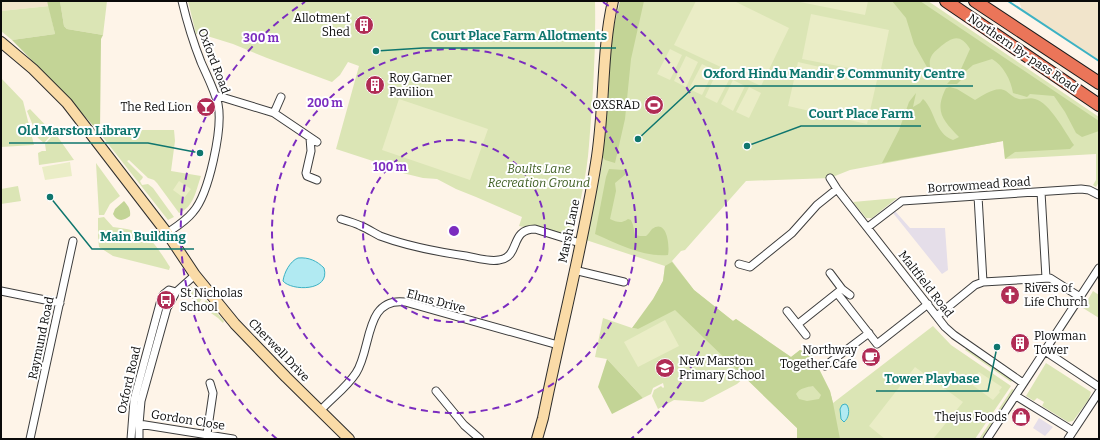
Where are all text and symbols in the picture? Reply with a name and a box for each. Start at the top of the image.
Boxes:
place label: Allotment Shed [294,11,351,39]
street label: Northern By-pass Road [965,11,1081,95]
building icon: Allotment Shed [353,14,375,36]
callout: Court Place Farm Allotments [423,23,616,48]
street label: Oxford Road [195,26,233,96]
text: Court Place Farm Allotments [431,28,607,43]
text: 300 m [243,31,279,45]
callout: Oxford Hindu Mandir & Community Centre [695,61,973,86]
text: Oxford Hindu Mandir & Community Centre [703,66,965,81]
place label: Roy Garner Pavilion [389,71,453,99]
building icon: Roy Garner Pavilion [364,74,386,96]
sports icon: OXSRAD [643,94,665,116]
bar icon: The Red Lion [195,96,217,118]
text: 200 m [307,96,343,110]
place label: OXSRAD [592,98,640,112]
place label: The Red Lion [120,100,192,114]
callout: Court Place Farm [801,101,921,126]
text: Court Place Farm [809,106,914,121]
callout: Old Marston Library [9,118,148,143]
text: Old Marston Library [17,123,141,138]
text: 100 m [373,160,408,174]
park label: Boults Lane Recreation Ground [488,162,590,190]
street label: Borrowmead Road [927,174,1031,196]
street label: Marsh Lane [555,198,583,264]
callout: Main Building [92,224,194,249]
centre of rings [447,224,461,238]
text: Main Building [100,229,186,244]
street label: Maltfield Road [896,248,956,320]
place label: Rivers of Life Church [1024,281,1088,309]
church icon: Rivers of Life Church [999,284,1021,306]
place label: St Nicholas School [180,286,243,314]
street label: Elms Drive [405,286,467,316]
bus stop icon: St Nicholas School [155,289,177,311]
street label: Raymund Road [25,295,57,381]
street label: Cherwell Drive [246,316,312,384]
place label: Plowman Tower [1034,329,1087,357]
building icon: Plowman Tower [1009,332,1031,354]
place label: Northway Together Cafe [780,343,858,371]
street label: Oxford Road [114,345,144,415]
cafe icon: Northway Together Cafe [860,346,882,368]
place label: New Marston Primary School [679,354,765,382]
school or university icon: New Marston Primary School [654,357,676,379]
callout: Tower Playbase [876,366,988,391]
text: Tower Playbase [884,371,980,386]
shop icon: Thejus Foods [1010,406,1032,428]
street label: Gordon Close [150,407,226,433]
place label: Thejus Foods [935,410,1007,424]

